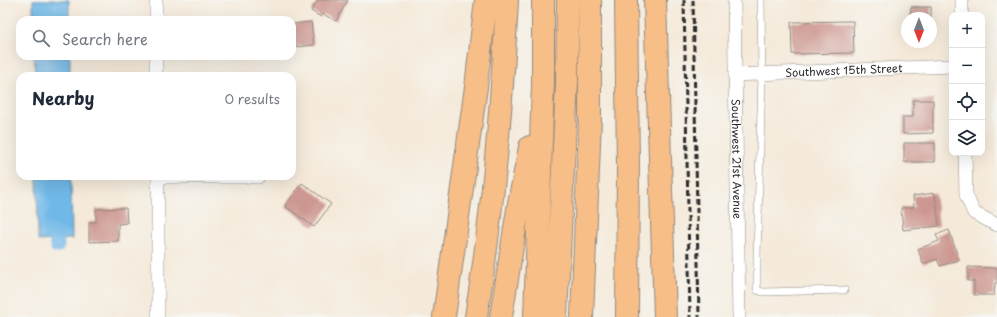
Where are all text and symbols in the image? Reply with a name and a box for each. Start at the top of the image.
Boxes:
north arrow [901,12,937,48]
map controls [949,12,985,156]
button: + [949,12,985,48]
search box [16,16,296,60]
icon: search [30,27,52,49]
text: Search here [62,27,148,50]
button: − [949,48,985,84]
street label: Southwest 15th Street [785,59,903,81]
button: locate [949,84,985,120]
text: Nearby [32,85,94,111]
text: 0 results [225,89,280,108]
street label: Southwest 21st Avenue [728,99,746,219]
button: layers [949,120,985,156]

